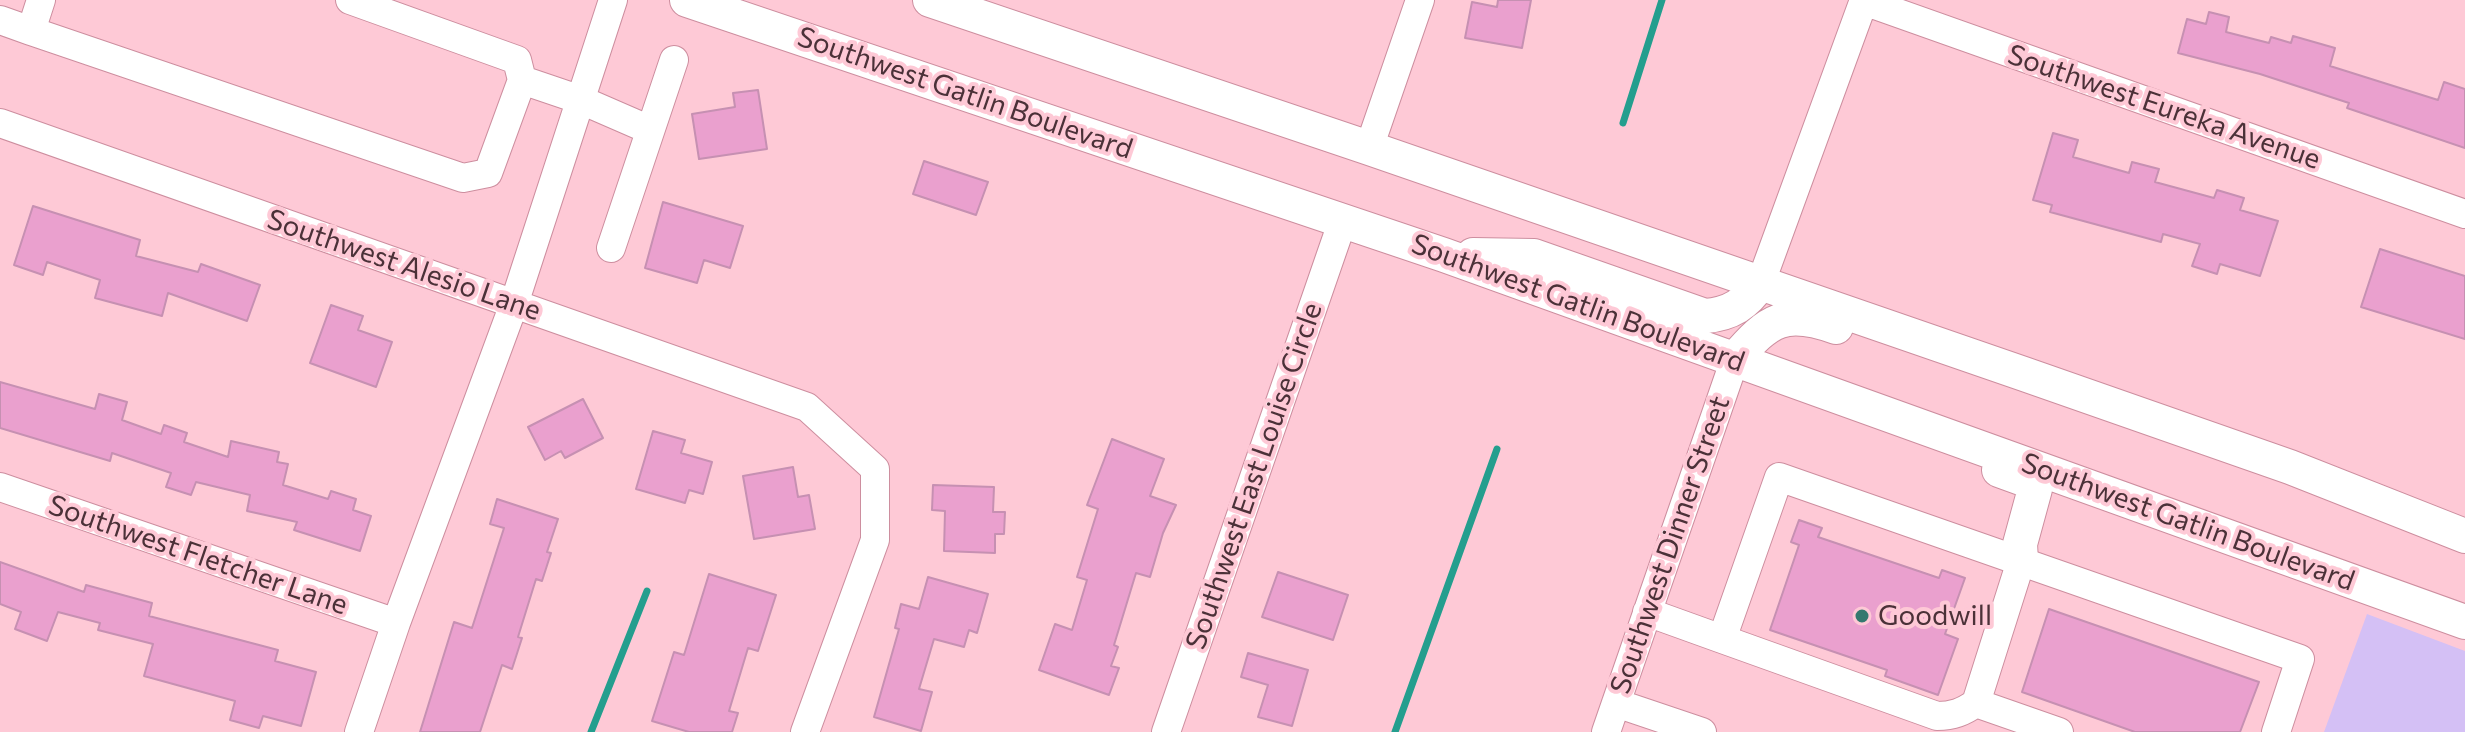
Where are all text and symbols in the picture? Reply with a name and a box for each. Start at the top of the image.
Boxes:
street label: Southwest Gatlin Boulevard [793,20,1137,166]
street label: Southwest Eureka Avenue [2003,38,2325,176]
street label: Southwest Alesio Lane [263,202,545,328]
street label: Southwest Gatlin Boulevard [1407,227,1749,379]
street label: Southwest East Louise Circle [1179,298,1329,654]
street label: Southwest Dinner Street [1603,392,1737,698]
street label: Southwest Gatlin Boulevard [2017,446,2359,598]
street label: Southwest Fletcher Lane [44,488,352,622]
place label: Goodwill [1878,599,1992,633]
marker: Goodwill [1853,607,1871,625]

